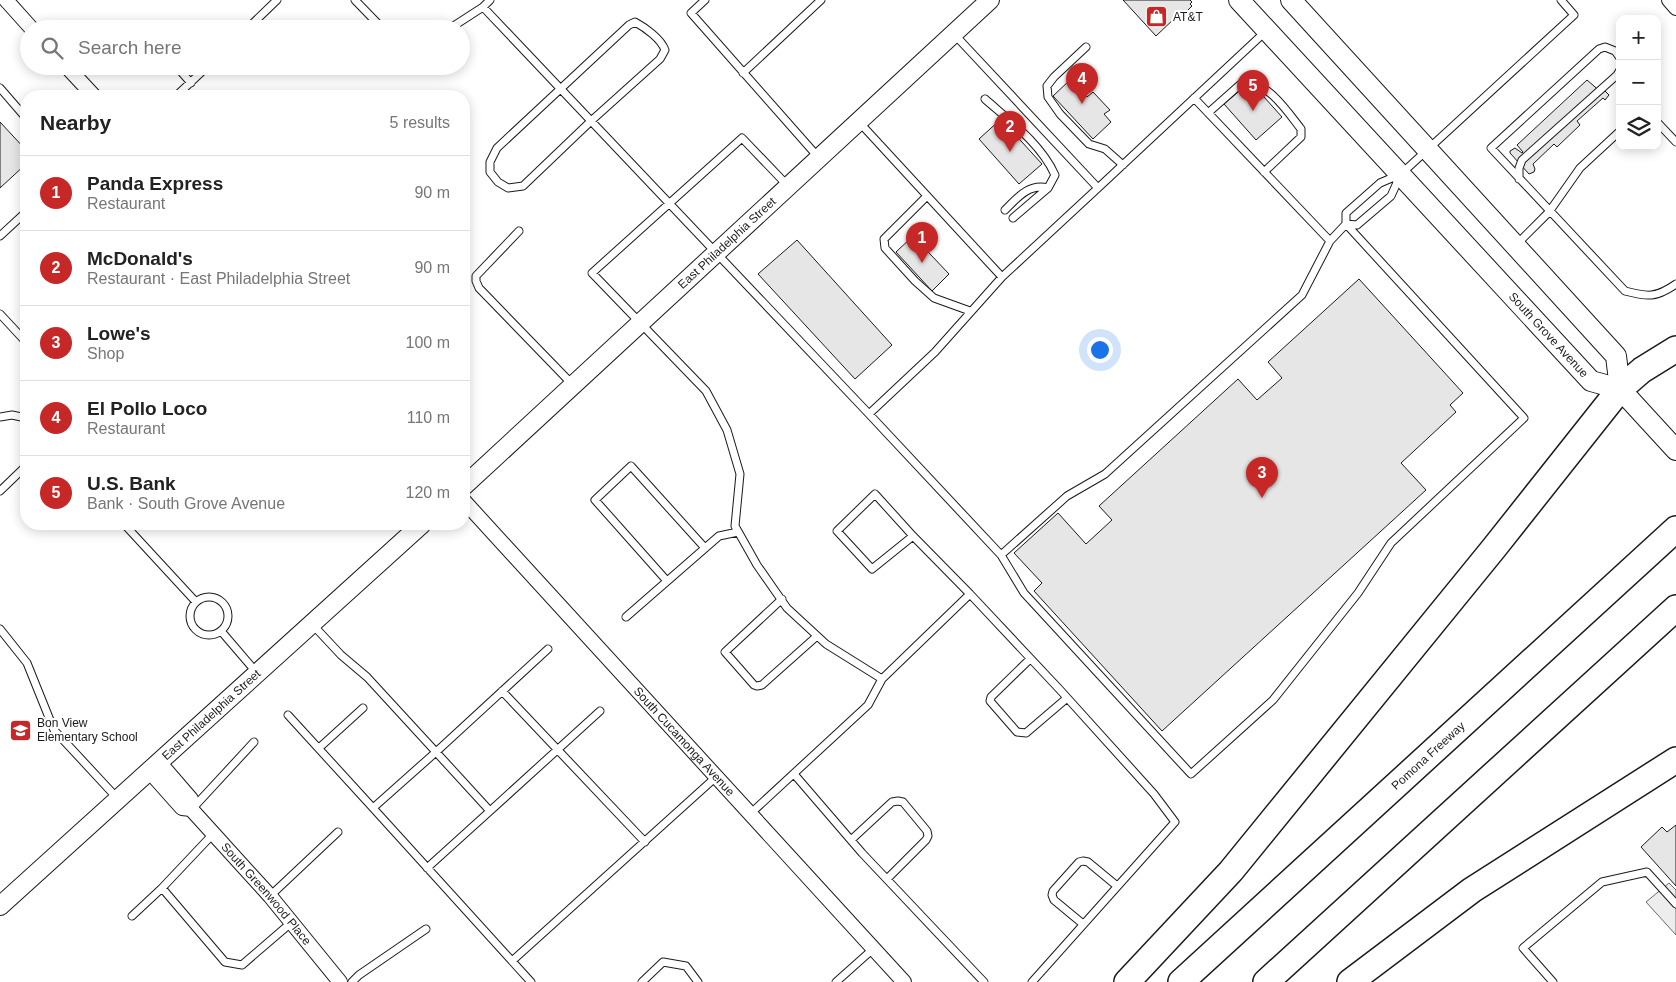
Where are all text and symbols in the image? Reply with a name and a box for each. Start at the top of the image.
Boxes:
shop icon: AT&T [1145,5,1169,29]
place label: AT&T [1173,10,1203,24]
map controls [1616,15,1661,150]
button: + [1616,15,1661,60]
search box [20,20,470,75]
icon: search [38,34,66,62]
text: Search here [78,37,182,58]
button: − [1616,60,1661,105]
pin: 4 [1066,63,1098,104]
pin: 5 [1237,70,1269,111]
button: layers [1616,105,1661,150]
text: Nearby [40,111,111,134]
pin: 2 [994,111,1026,152]
text: 5 results [390,114,450,131]
text: Panda Express [87,173,223,194]
text: 1 [52,184,60,201]
text: 90 m [414,184,450,201]
street label: East Philadelphia Street [675,194,779,292]
text: Restaurant [87,195,165,212]
pin: 1 [906,222,938,263]
text: McDonald's [87,248,193,269]
text: 2 [52,259,60,276]
text: 90 m [414,259,450,276]
text: Restaurant · East Philadelphia Street [87,270,350,287]
street label: South Grove Avenue [1506,290,1591,381]
text: Lowe's [87,323,151,344]
text: 3 [52,334,60,351]
text: 100 m [406,334,450,351]
your location [1087,337,1113,363]
text: Shop [87,345,124,362]
text: El Pollo Loco [87,398,207,419]
text: 4 [52,409,60,426]
text: 110 m [407,409,450,426]
text: Restaurant [87,420,165,437]
pin: 3 [1246,457,1278,498]
text: U.S. Bank [87,473,176,494]
text: 5 [52,484,60,501]
text: 120 m [406,484,450,501]
text: Bank · South Grove Avenue [87,495,285,512]
street label: East Philadelphia Street [159,666,264,763]
street label: South Cucamonga Avenue [631,684,738,799]
place label: Bon View Elementary School [37,716,138,744]
school or university icon: Bon View Elementary School [9,718,33,742]
street label: Pomona Freeway [1389,719,1468,793]
street label: South Greenwood Place [218,840,314,948]

